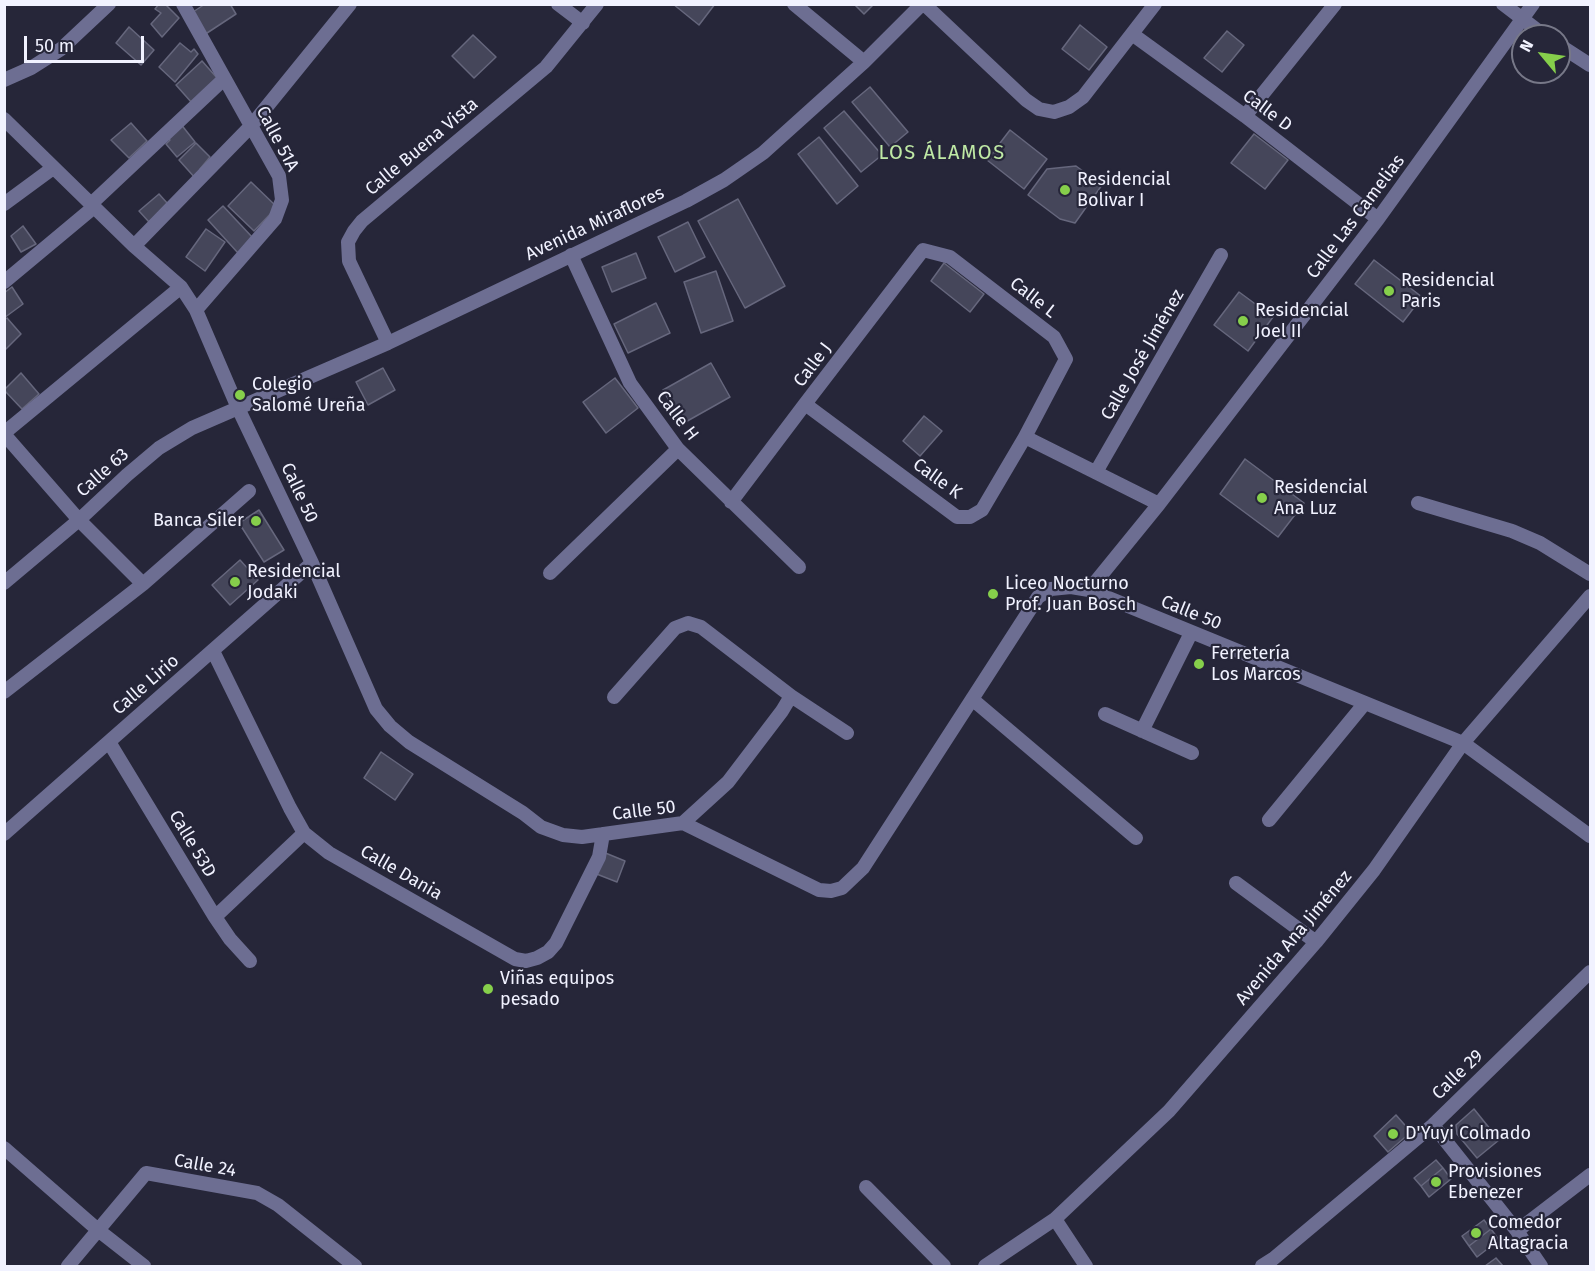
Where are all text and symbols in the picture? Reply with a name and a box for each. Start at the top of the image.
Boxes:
scale bar [27,24,147,62]
north arrow [1511,24,1571,84]
text: 50 m [35,35,74,57]
text: N [1516,37,1537,55]
street label: Calle D [1238,85,1296,137]
street label: Calle Buena Vista [361,94,483,200]
street label: Calle 51A [251,103,303,175]
district label: LOS ÁLAMOS [878,141,1006,165]
street label: Calle Las Camelias [1302,151,1410,283]
place label: Residencial Bolivar I [1077,169,1171,212]
street label: Avenida Miraflores [522,182,668,266]
marker: Residencial Bolivar I [1058,183,1072,197]
place label: Residencial Paris [1401,270,1495,312]
street label: Calle L [1005,273,1061,323]
marker: Residencial Paris [1382,284,1396,298]
street label: Calle José Jiménez [1097,286,1189,424]
place label: Residencial Joel II [1255,300,1349,342]
marker: Residencial Joel II [1236,314,1250,328]
street label: Calle J [789,339,837,391]
place label: Colegio Salomé Ureña [252,374,366,416]
street label: Calle H [651,387,703,445]
marker: Colegio Salomé Ureña [233,388,247,402]
street label: Calle 63 [72,444,134,502]
street label: Calle K [908,454,966,504]
street label: Calle 50 [276,460,322,526]
place label: Residencial Ana Luz [1274,477,1368,520]
marker: Residencial Ana Luz [1255,491,1269,505]
place label: Banca Siler [153,510,244,532]
marker: Banca Siler [249,514,263,528]
place label: Residencial Jodaki [247,561,341,604]
place label: Liceo Nocturno Prof. Juan Bosch [1005,573,1136,616]
marker: Residencial Jodaki [228,575,242,589]
marker: Liceo Nocturno Prof. Juan Bosch [986,587,1000,601]
street label: Calle 50 [1157,591,1225,635]
place label: Ferretería Los Marcos [1211,643,1301,686]
street label: Calle Lirio [108,650,184,720]
marker: Ferretería Los Marcos [1192,657,1206,671]
street label: Calle 50 [611,796,677,826]
street label: Calle 53D [164,807,220,881]
street label: Calle Dania [356,841,446,905]
street label: Avenida Ana Jiménez [1231,866,1357,1010]
place label: Viñas equipos pesado [500,968,614,1010]
marker: Viñas equipos pesado [481,982,495,996]
street label: Calle 29 [1428,1045,1488,1105]
place label: D'Yuyi Colmado [1405,1123,1531,1145]
marker: D'Yuyi Colmado [1386,1127,1400,1141]
street label: Calle 24 [172,1150,238,1182]
place label: Provisiones Ebenezer [1448,1161,1542,1204]
marker: Provisiones Ebenezer [1429,1175,1443,1189]
place label: Comedor Altagracia [1488,1212,1569,1254]
marker: Comedor Altagracia [1469,1226,1483,1240]

